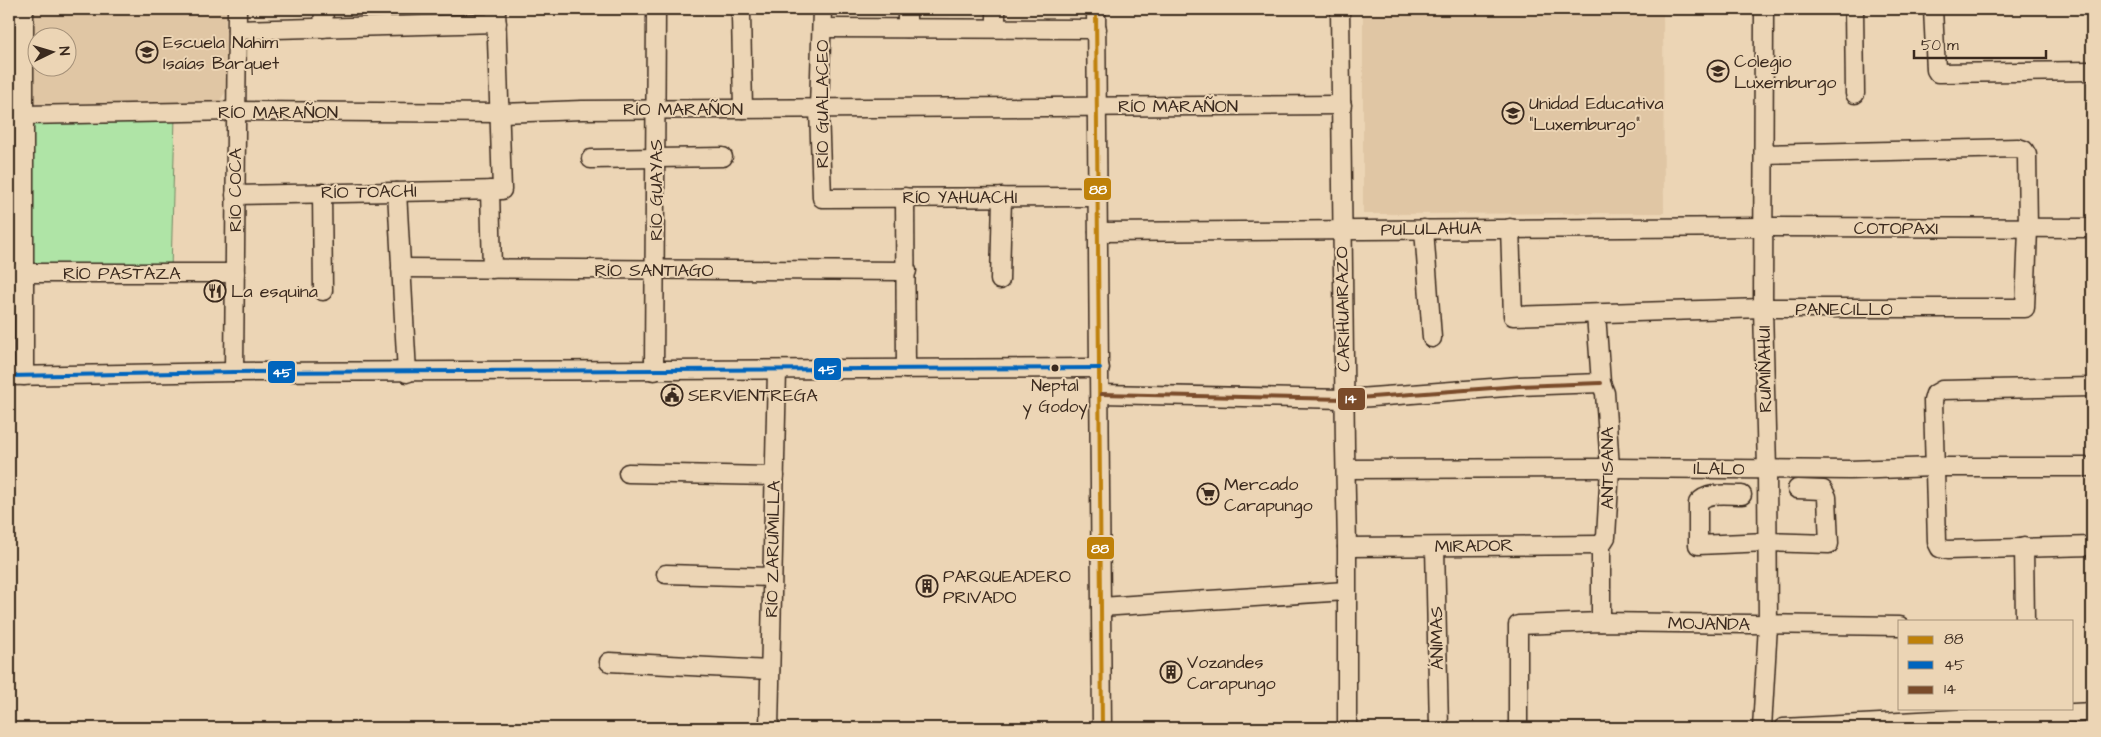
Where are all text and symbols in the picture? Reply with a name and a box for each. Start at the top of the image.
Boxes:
north arrow [28,28,78,78]
scale bar [1914,28,2046,60]
place label: Escuela Nahim Isaías Barquet [163,30,280,76]
text: 50 m [1921,35,1959,56]
school or university icon: Escuela Nahim Isaías Barquet [135,40,159,64]
street label: RÍO GUALACEO [810,40,835,168]
text: N [54,46,74,56]
place label: Colegio Luxemburgo [1734,49,1836,96]
school or university icon: Colegio Luxemburgo [1706,59,1730,83]
place label: Unidad Educativa "Luxemburgo" [1529,91,1664,138]
street label: RÍO MARAÑON [1118,94,1238,119]
street label: RÍO MARAÑON [623,97,743,122]
street label: RÍO MARAÑON [218,100,338,125]
school or university icon: Unidad Educativa "Luxemburgo" [1501,101,1525,125]
street label: RÍO GUAYAS [644,139,669,241]
street label: RÍO COCA [223,148,248,232]
line badge: 88 [1083,177,1112,201]
street label: RÍO TOACHI [321,179,417,205]
text: 88 [1089,180,1107,200]
street label: RÍO YAHUACHI [903,185,1017,210]
street label: PULULAHUA [1380,216,1482,242]
street label: COTOPAXI [1854,216,1938,241]
street label: CARIHUAIRAZO [1329,246,1357,372]
street label: RÍO SANTIAGO [594,258,714,283]
street label: RÍO PASTAZA [63,261,181,286]
restaurant icon: La esquina [203,279,227,303]
place label: La esquina [231,279,318,304]
street label: PANECILLO [1795,297,1893,322]
street label: RUMIÑAHUI [1752,325,1778,413]
line badge: 45 [813,357,842,381]
line badge: 45 [267,360,296,384]
text: 45 [817,360,838,380]
text: 45 [272,363,293,383]
marker: Neptal y Godoy [1050,363,1060,373]
place label: Neptal y Godoy [1022,374,1088,420]
public building icon: SERVIENTREGA [660,383,684,407]
place label: SERVIENTREGA [688,383,818,408]
line badge: 14 [1337,387,1366,411]
text: 14 [1345,389,1357,409]
street label: ANTISANA [1595,426,1620,509]
street label: ILALO [1693,456,1745,482]
place label: Mercado Carapungo [1224,472,1313,519]
street label: RÍO ZARUMILLA [759,480,787,618]
supermarket icon: Mercado Carapungo [1196,482,1220,506]
street label: MIRADOR [1435,533,1513,559]
line badge: 88 [1086,536,1115,560]
text: 88 [1091,539,1109,559]
place label: PARQUEADERO PRIVADO [943,564,1071,610]
building icon: PARQUEADERO PRIVADO [915,574,939,598]
street label: ÁNIMAS [1424,606,1450,670]
street label: MOJANDA [1668,611,1751,637]
legend [1898,620,2074,710]
text: 88 [1944,629,1964,650]
place label: Vozandes Carapungo [1187,650,1276,697]
text: 45 [1944,655,1965,676]
building icon: Vozandes Carapungo [1159,660,1183,684]
text: 14 [1944,679,1956,700]

